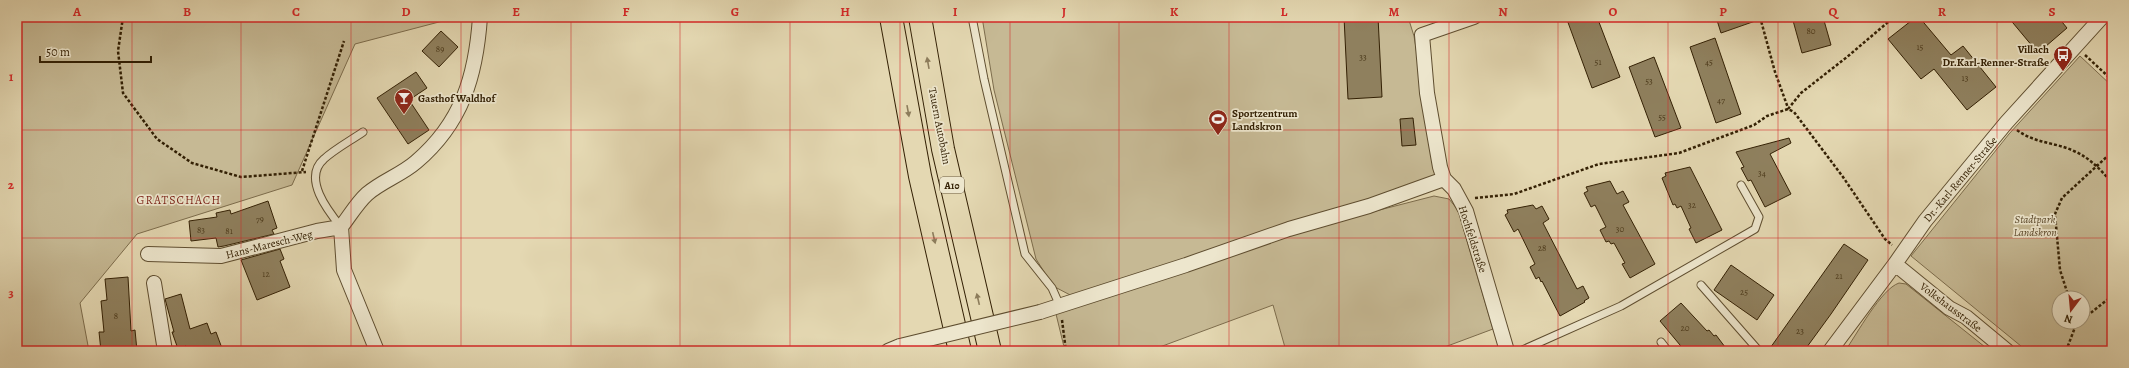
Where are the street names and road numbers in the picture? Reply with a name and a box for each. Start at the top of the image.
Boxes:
street label: Tauern Autobahn [925,86,954,166]
street label: Dr.-Karl-Renner-Straße [1920,133,2001,225]
road number: A10 [940,177,964,193]
street label: Hochfeldstraße [1455,204,1490,275]
street label: Hans-Maresch-Weg [224,226,315,263]
street label: Volkshausstraße [1916,279,1985,336]

